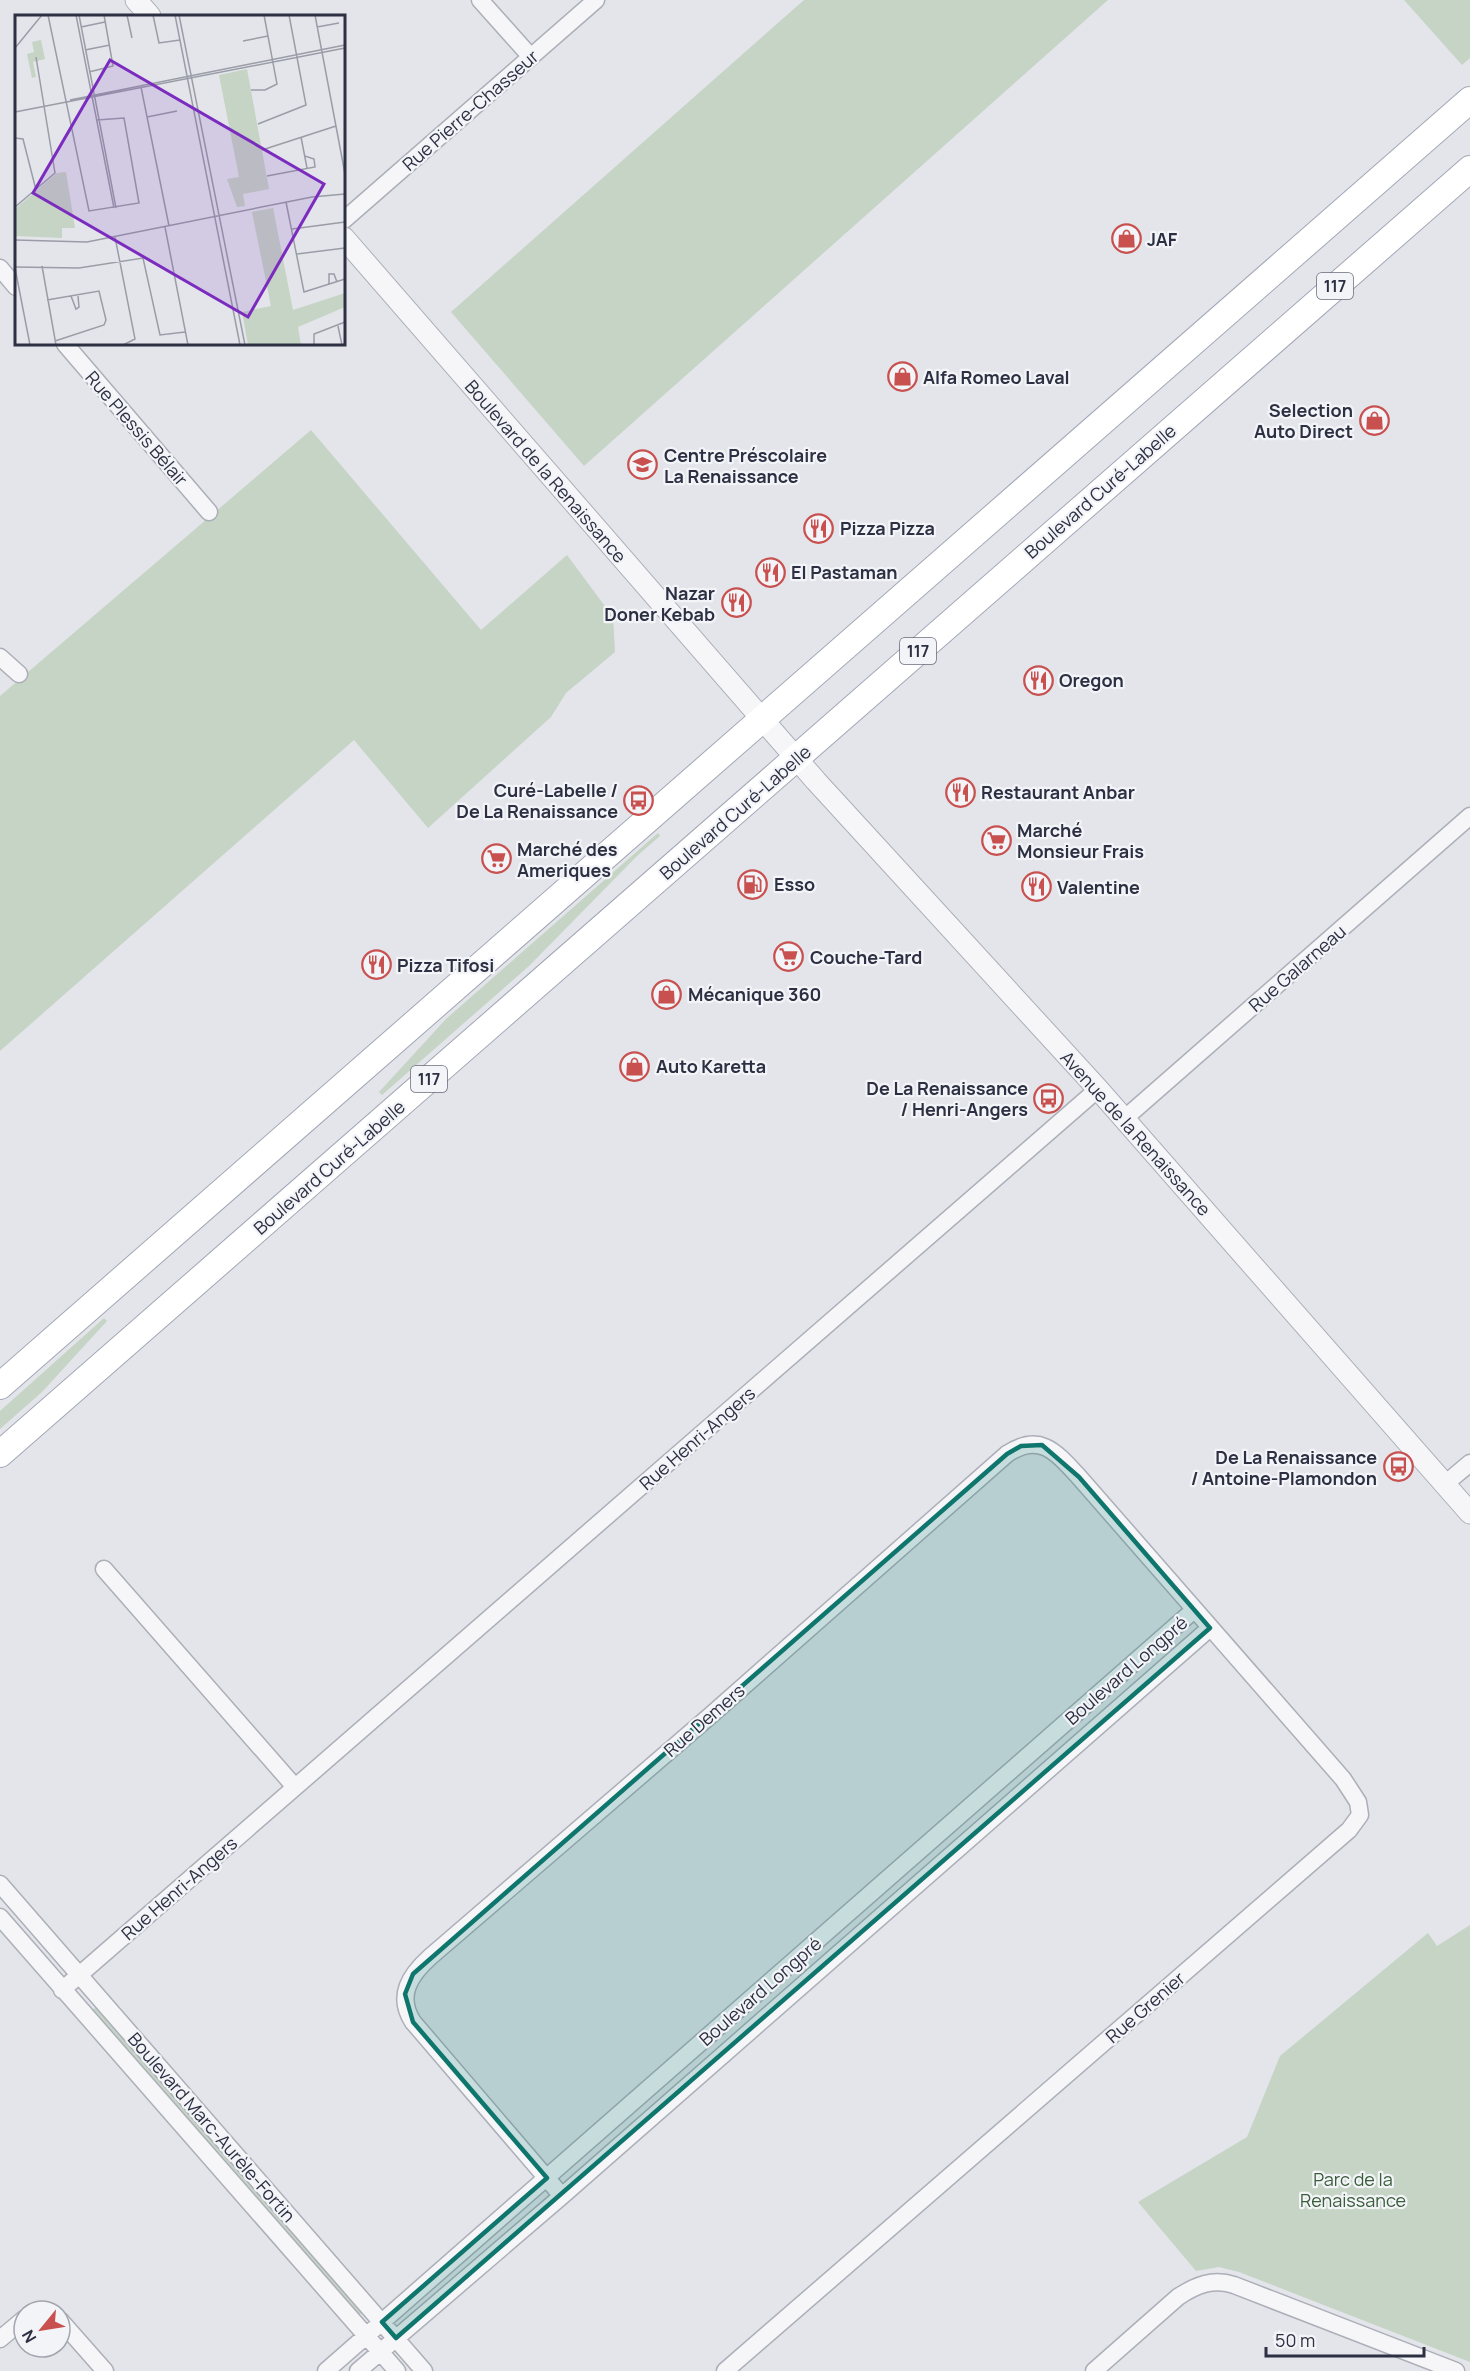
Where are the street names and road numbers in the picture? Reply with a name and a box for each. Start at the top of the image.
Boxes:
street label: Rue Pierre-Chasseur [397,44,543,176]
road number: 117 [1317,273,1353,299]
street label: Rue Plessis Bélair [81,366,194,491]
street label: Boulevard de la Renaissance [460,375,632,567]
street label: Boulevard Curé-Labelle [1019,419,1181,563]
road number: 117 [900,638,936,664]
street label: Boulevard Curé-Labelle [654,740,816,884]
street label: Rue Galarneau [1243,919,1351,1017]
street label: Avenue de la Renaissance [1055,1045,1217,1221]
road number: 117 [411,1066,447,1092]
street label: Boulevard Curé-Labelle [248,1095,410,1239]
street label: Rue Henri-Angers [634,1381,760,1495]
street label: Boulevard Longpré [1060,1610,1192,1730]
street label: Rue Demers [658,1678,750,1762]
street label: Rue Henri-Angers [116,1831,242,1945]
street label: Boulevard Longpré [694,1931,826,2051]
street label: Rue Grenier [1100,1966,1190,2048]
street label: Boulevard Marc-Aurèle-Fortin [123,2027,301,2227]

